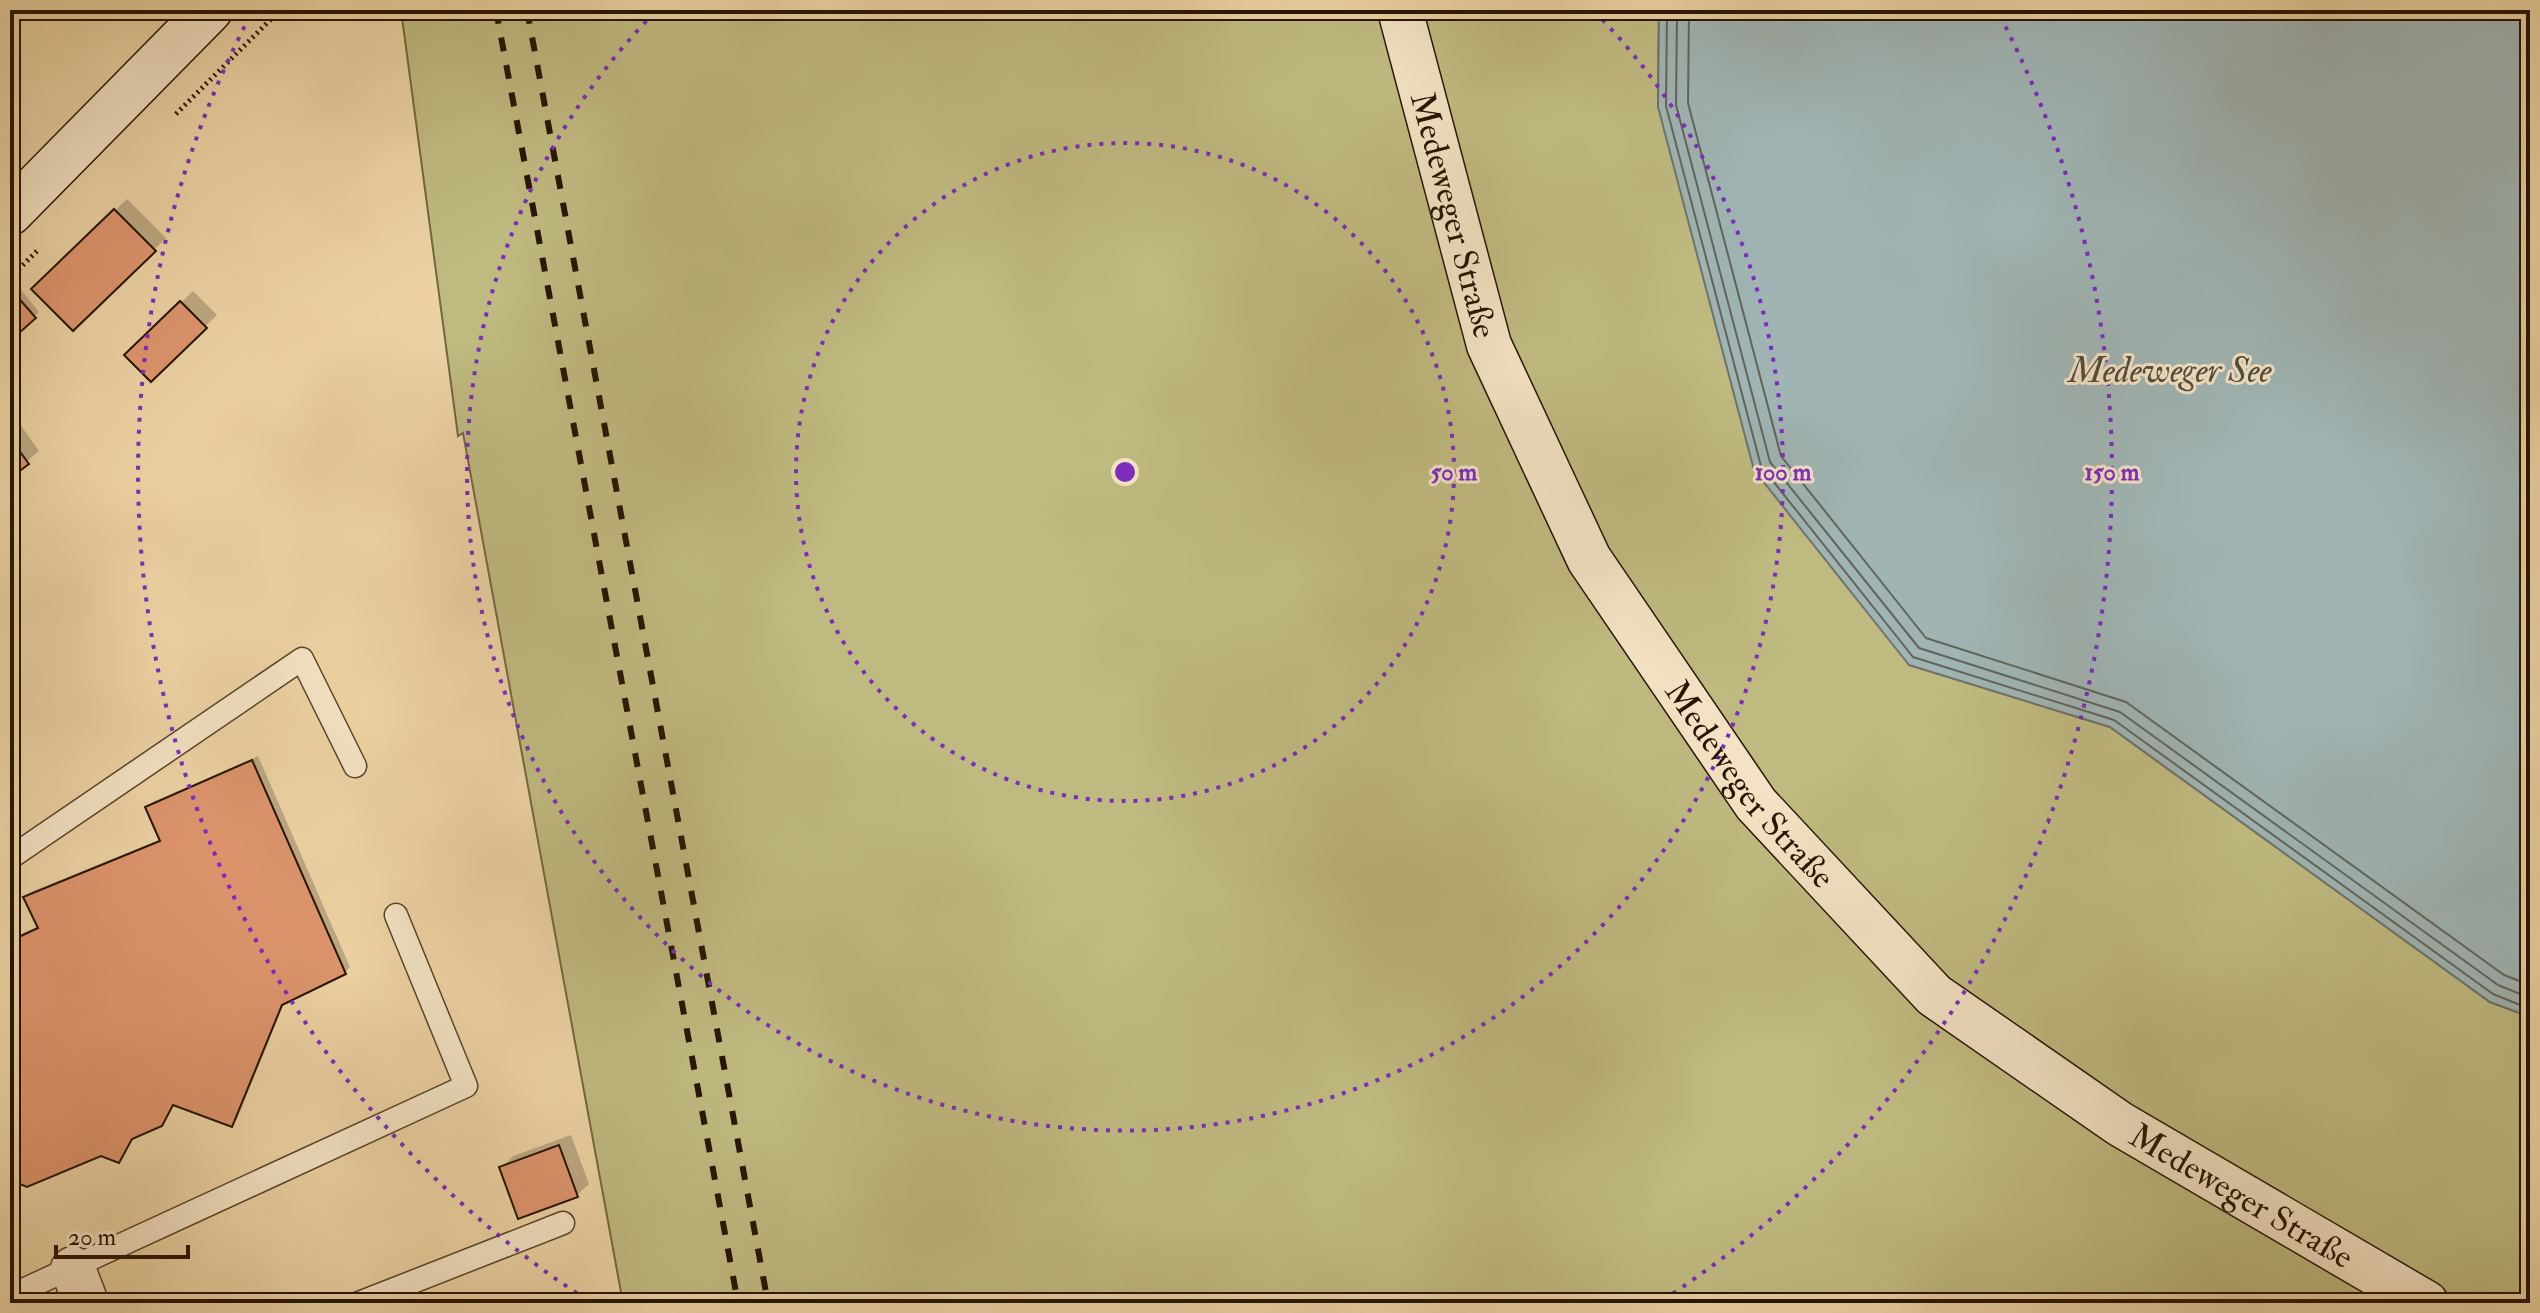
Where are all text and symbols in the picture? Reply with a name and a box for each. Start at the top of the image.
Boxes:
street label: Medeweger Straße [1400,88,1506,343]
water label: Medeweger See [2067,348,2273,393]
text: 50 m [1431,457,1478,488]
text: 100 m [1755,457,1812,488]
text: 150 m [2085,457,2140,488]
centre of rings [1111,458,1139,486]
street label: Medeweger Straße [1655,672,1843,898]
street label: Medeweger Straße [2121,1114,2361,1279]
scale bar [56,1209,188,1259]
text: 20 m [68,1222,117,1253]

